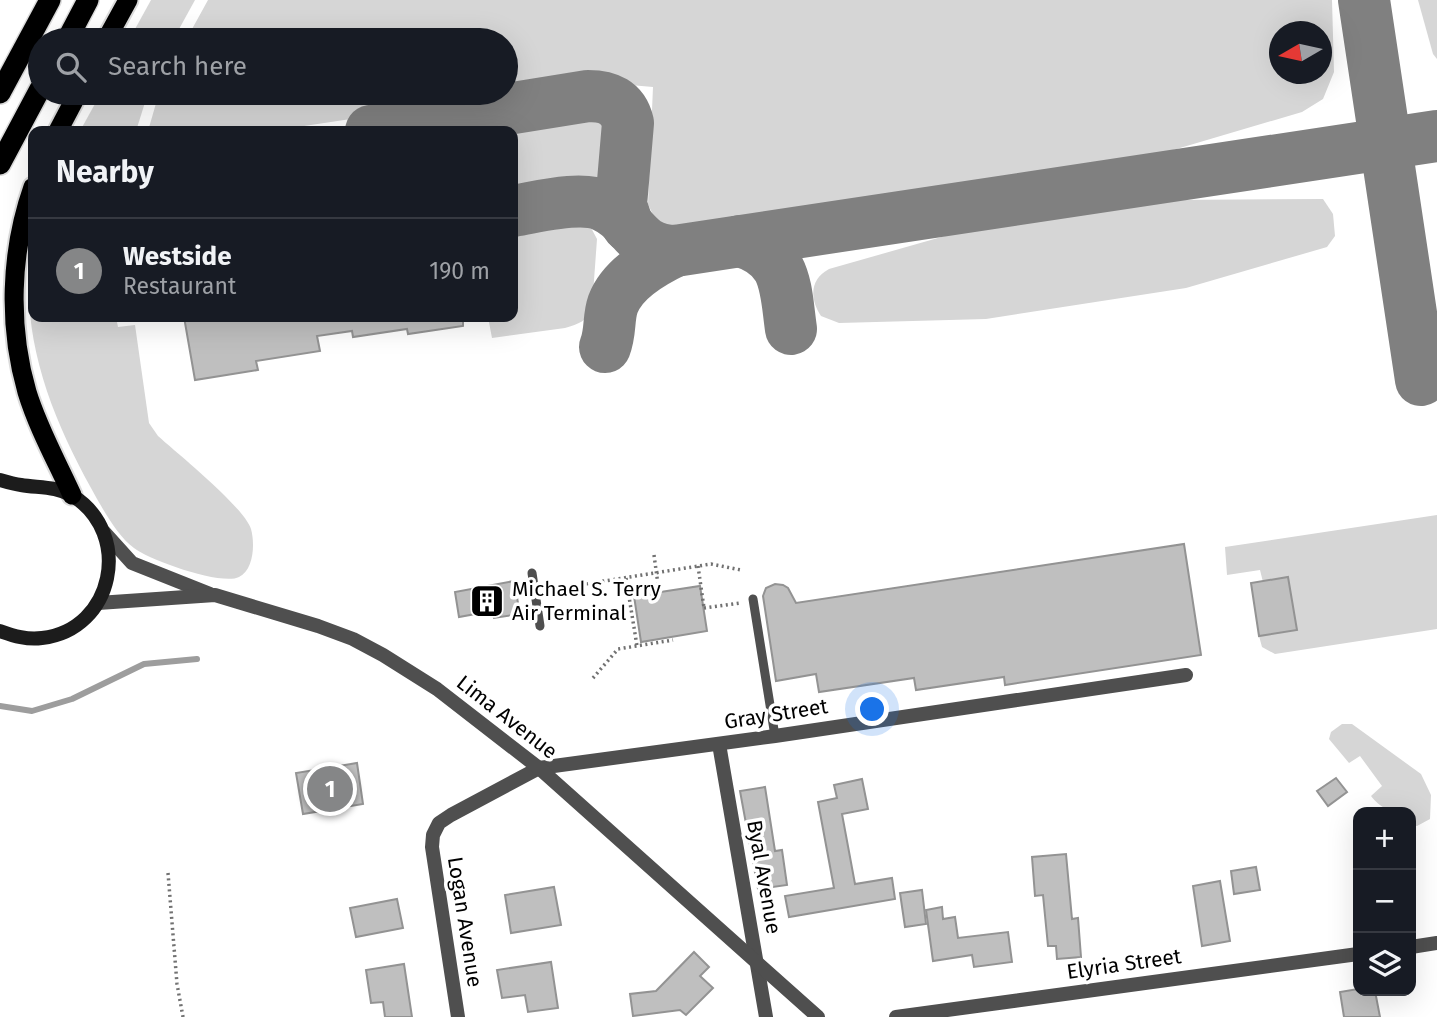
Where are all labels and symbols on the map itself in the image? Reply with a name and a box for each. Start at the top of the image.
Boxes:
north arrow [1269,21,1332,84]
place label: Michael S. Terry Air Terminal [512,576,662,626]
building icon: Michael S. Terry Air Terminal [468,582,506,620]
street label: Lima Avenue [451,669,563,765]
your location [855,692,889,726]
street label: Gray Street [722,693,830,735]
pin: 1 [307,763,353,815]
street label: Byal Avenue [741,818,787,936]
street label: Logan Avenue [442,855,488,989]
street label: Elyria Street [1065,943,1183,985]

